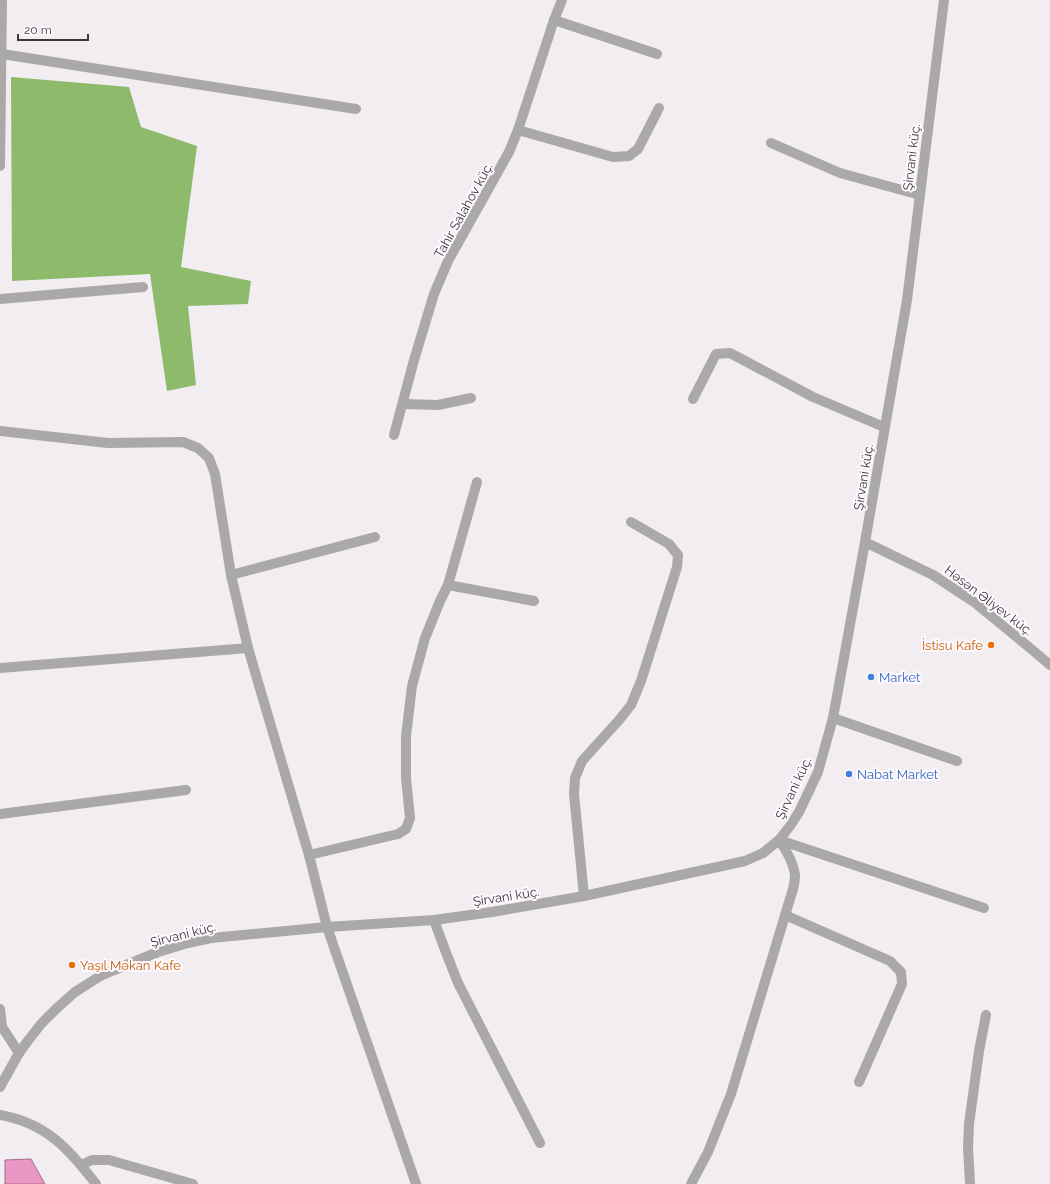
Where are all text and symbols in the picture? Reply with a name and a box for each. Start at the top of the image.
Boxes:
scale bar [18,16,88,42]
text: 20 m [24,23,52,37]
street label: Şirvani küç. [900,123,923,191]
street label: Tahir Salahov küç. [431,160,496,260]
street label: Şirvani küç. [851,443,876,511]
street label: Həsən Əliyev küç. [942,562,1036,638]
place label: İstisu Kafe [922,637,983,653]
marker: İstisu Kafe [986,640,996,650]
place label: Market [879,670,921,685]
marker: Market [866,672,876,682]
street label: Şirvani küç. [772,755,814,822]
place label: Nabat Market [857,767,939,782]
marker: Nabat Market [844,769,854,779]
street label: Şirvani küç. [472,884,540,909]
street label: Şirvani küç. [149,919,217,950]
place label: Yaşıl Məkan Kafe [80,958,181,973]
marker: Yaşıl Məkan Kafe [67,960,77,970]

